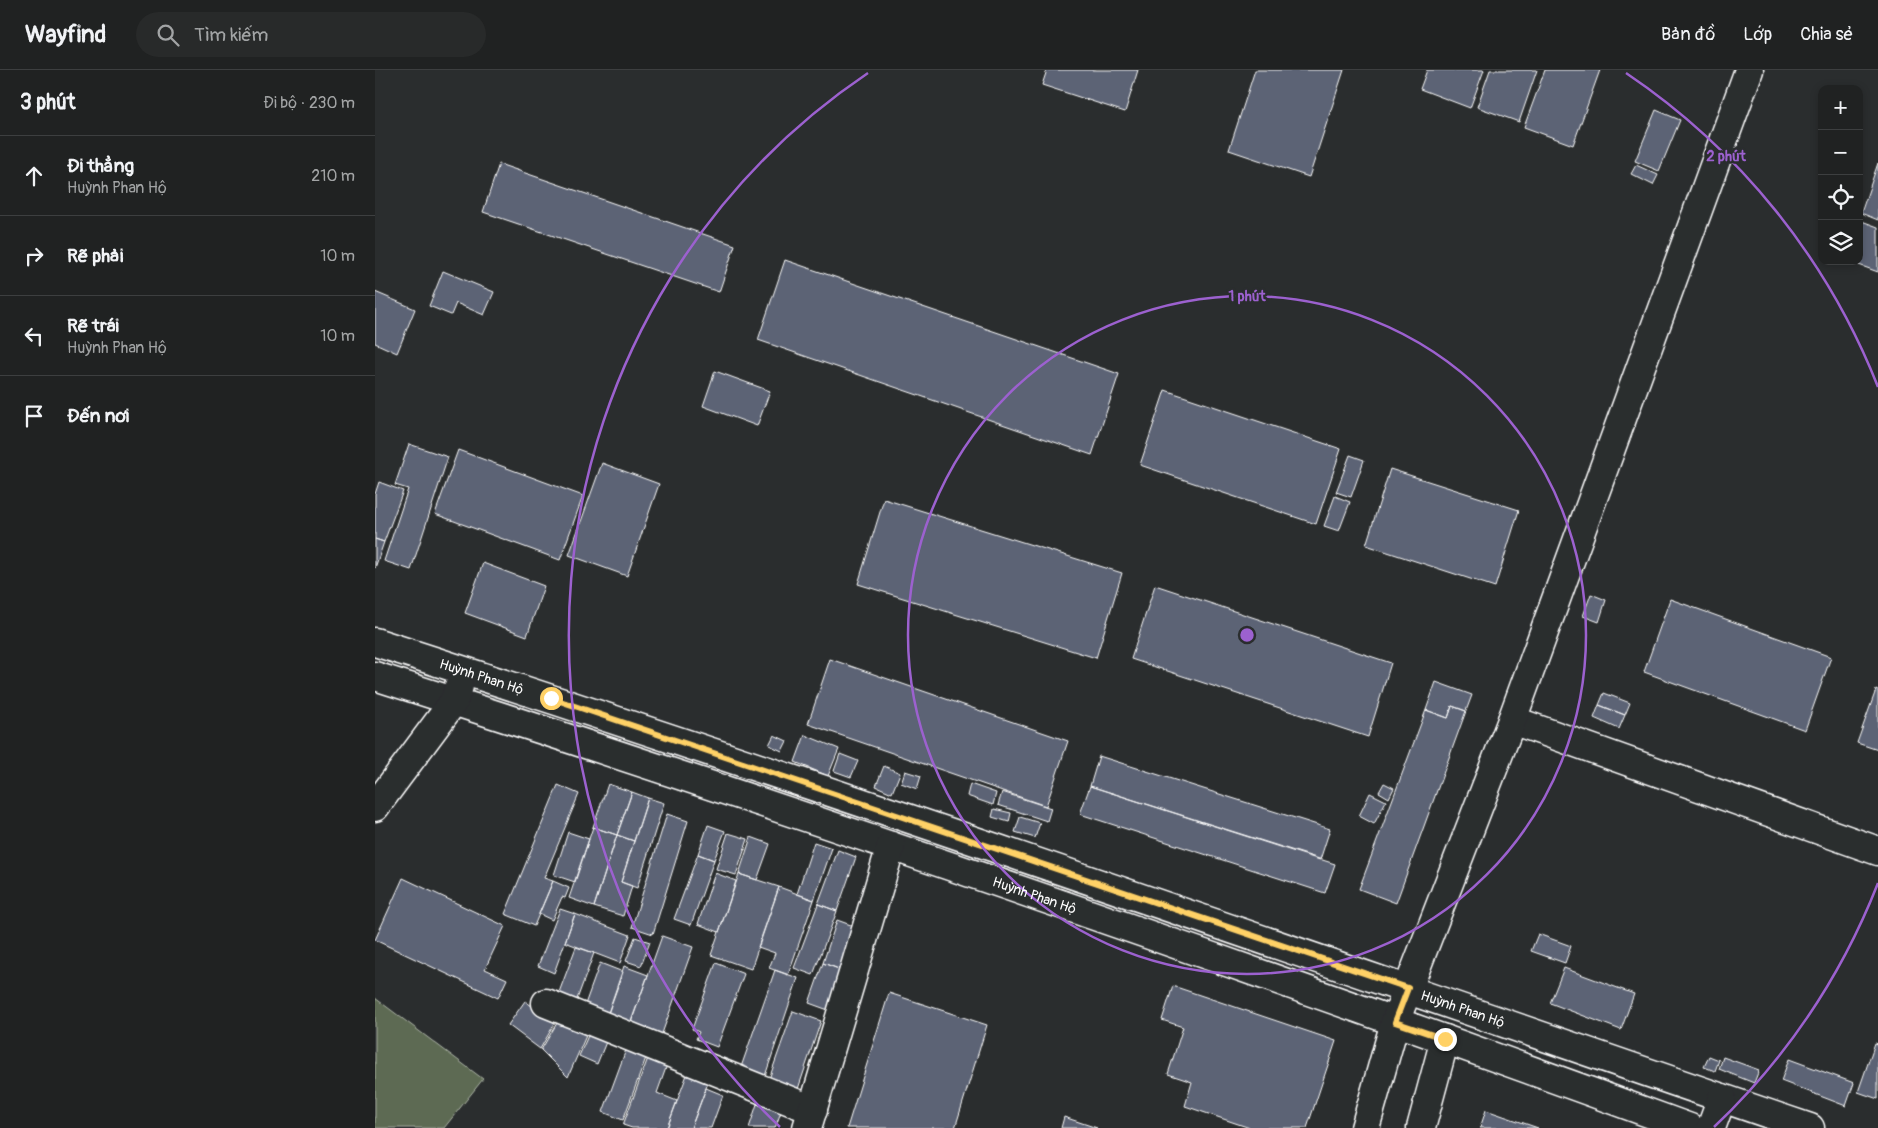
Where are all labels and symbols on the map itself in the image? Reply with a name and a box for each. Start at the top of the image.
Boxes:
text: 2 phút [1706,147,1747,166]
text: 1 phút [1228,287,1266,306]
centre of rings [1238,626,1256,644]
street label: Huỳnh Phan Hộ [437,655,526,698]
route start [540,687,563,710]
street label: Huỳnh Phan Hộ [990,873,1079,917]
street label: Huỳnh Phan Hộ [1419,986,1507,1031]
route end [1434,1028,1457,1051]

